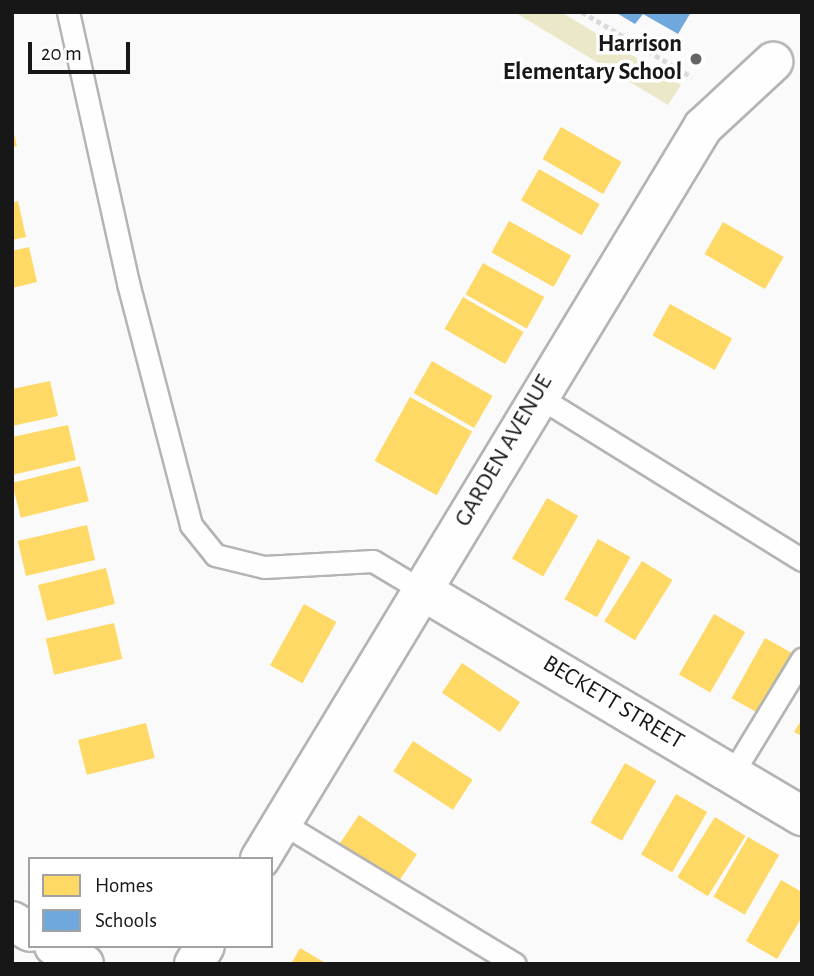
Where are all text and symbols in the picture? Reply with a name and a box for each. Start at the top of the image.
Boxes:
scale bar [32,28,133,72]
place label: Harrison Elementary School [503,31,682,87]
text: 20 m [41,43,82,64]
marker: Harrison Elementary School [688,51,704,67]
street label: GARDEN AVENUE [449,370,559,532]
street label: BECKETT STREET [537,650,689,756]
legend [28,857,273,948]
text: Homes [95,875,153,896]
text: Schools [95,910,157,931]

